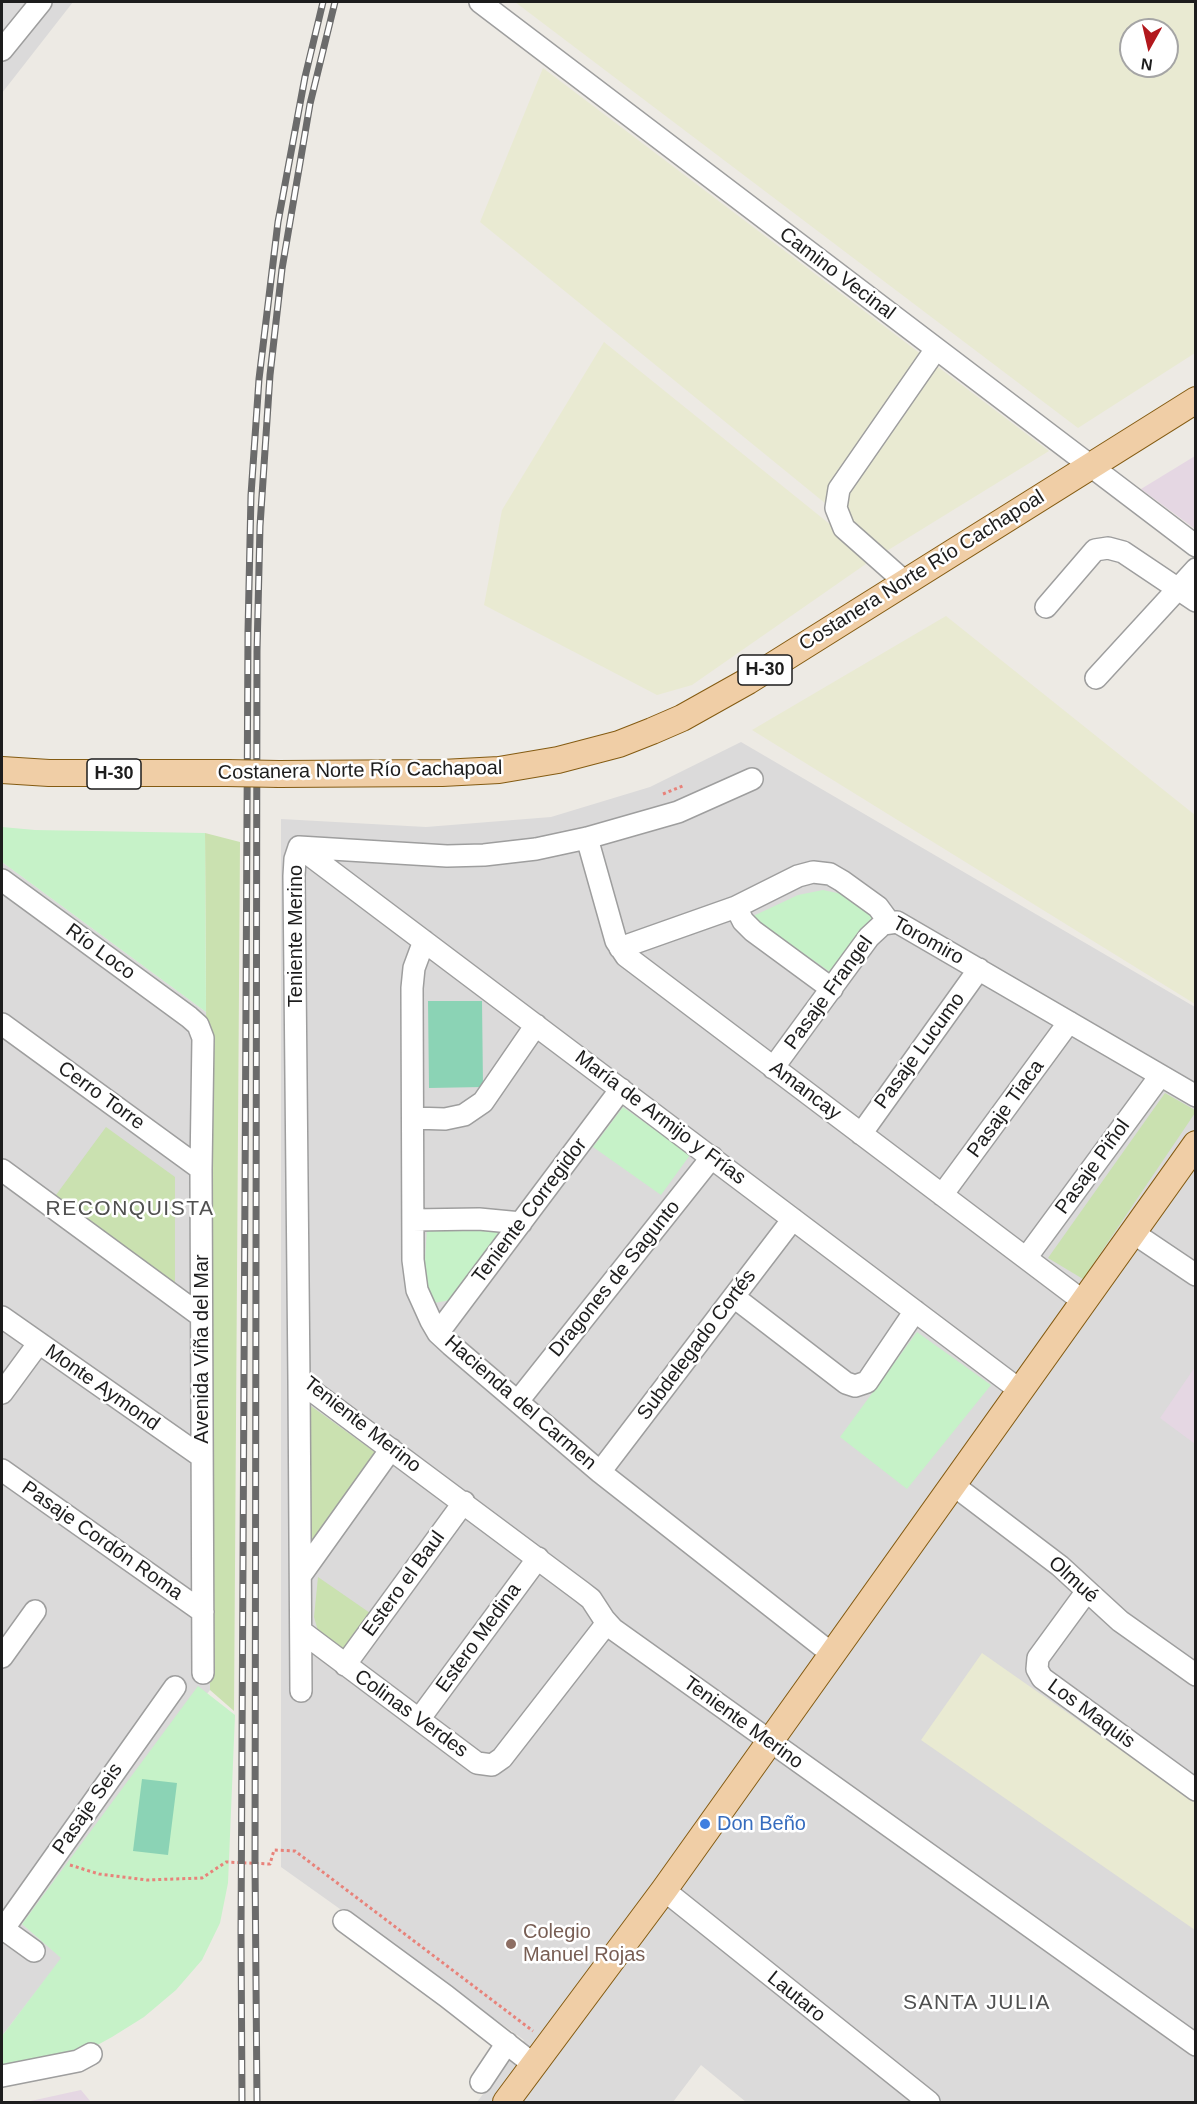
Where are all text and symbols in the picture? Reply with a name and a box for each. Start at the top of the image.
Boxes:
north arrow [1119,18,1179,78]
text: N [1140,55,1154,74]
street label: Camino Vecinal [774,223,900,325]
street label: Costanera Norte Río Cachapoal [795,485,1049,657]
road number: H-30 [738,655,792,685]
street label: Costanera Norte Río Cachapoal [218,757,502,785]
road number: H-30 [87,759,141,789]
street label: Teniente Merino [284,865,308,1007]
street label: Toromiro [888,912,968,970]
street label: Río Loco [61,919,139,985]
street label: Pasaje Frangel [780,932,878,1054]
street label: Pasaje Lucumo [870,988,970,1114]
street label: María de Armijo y Frías [570,1046,750,1190]
street label: Pasaje Tiaca [963,1055,1049,1163]
street label: Amancay [764,1056,846,1126]
street label: Cerro Torre [53,1057,149,1135]
street label: Pasaje Piñol [1051,1115,1135,1219]
street label: Teniente Corregidor [468,1134,592,1288]
district label: RECONQUISTA [46,1196,214,1222]
street label: Dragones de Sagunto [544,1196,686,1362]
street label: Avenida Viña del Mar [190,1254,214,1444]
street label: Subdelegado Cortés [633,1265,761,1425]
street label: Hacienda del Carmen [439,1330,601,1476]
street label: Monte Aymond [40,1340,164,1436]
street label: Teniente Merino [299,1372,425,1478]
street label: Pasaje Cordón Roma [17,1476,187,1606]
street label: Estero el Baul [358,1527,450,1641]
street label: Olmué [1043,1551,1103,1609]
street label: Estero Medina [431,1579,527,1697]
street label: Colinas Verdes [350,1665,472,1763]
street label: Teniente Merino [678,1671,808,1775]
street label: Los Maquis [1043,1674,1139,1754]
street label: Pasaje Seis [48,1759,128,1859]
place label: Don Beño [717,1812,806,1836]
marker: Don Beño [698,1817,712,1831]
place label: Colegio Manuel Rojas [523,1920,645,1967]
marker: Colegio Manuel Rojas [504,1937,518,1951]
street label: Lautaro [762,1966,830,2028]
district label: SANTA JULIA [903,1990,1051,2016]

